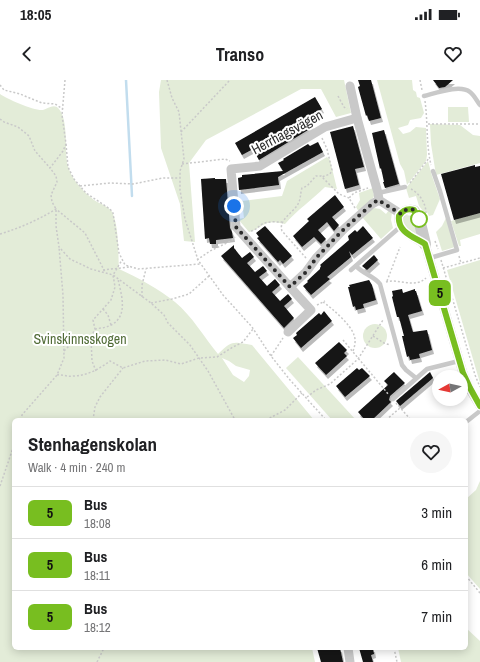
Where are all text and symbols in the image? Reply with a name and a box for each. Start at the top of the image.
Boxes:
text: 18:05 [20,4,51,25]
text: Transo [216,42,264,67]
icon: back [16,43,38,65]
icon: heart [442,43,464,65]
street label: Herrhagsvägen [248,106,326,158]
your location [224,196,244,216]
unlabelled marker [410,210,428,228]
line badge: 5 [427,280,453,306]
text: 5 [437,284,443,302]
park label: Svinskinnsskogen [33,330,127,348]
north arrow [432,370,468,406]
map controls [432,370,468,406]
text: Stenhagenskolan [28,431,157,457]
button: heart [410,431,452,473]
text: Walk · 4 min · 240 m [28,459,125,476]
text: Bus [84,494,107,515]
text: 3 min [421,502,452,523]
text: 5 [47,504,53,522]
text: 18:08 [84,515,111,532]
text: Bus [84,546,107,567]
text: 6 min [421,554,452,575]
text: 5 [47,556,53,574]
text: 18:11 [84,567,110,584]
text: Bus [84,598,107,619]
text: 7 min [421,606,452,627]
text: 5 [47,608,53,626]
text: 18:12 [84,619,111,636]

